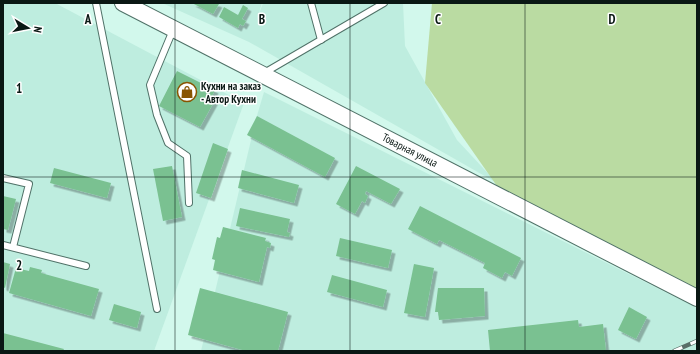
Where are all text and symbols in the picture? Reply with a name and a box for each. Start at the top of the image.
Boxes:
north arrow [8,8,48,48]
text: A [84,11,92,28]
text: B [259,11,265,28]
text: C [435,11,441,28]
text: D [609,11,616,28]
text: N [30,26,45,34]
place label: Кухни на заказ - Автор Кухни [201,79,261,106]
text: 1 [16,80,22,97]
shop icon: Кухни на заказ - Автор Кухни [176,81,198,103]
street label: Товарная улица [380,130,440,170]
text: 2 [16,257,22,274]

